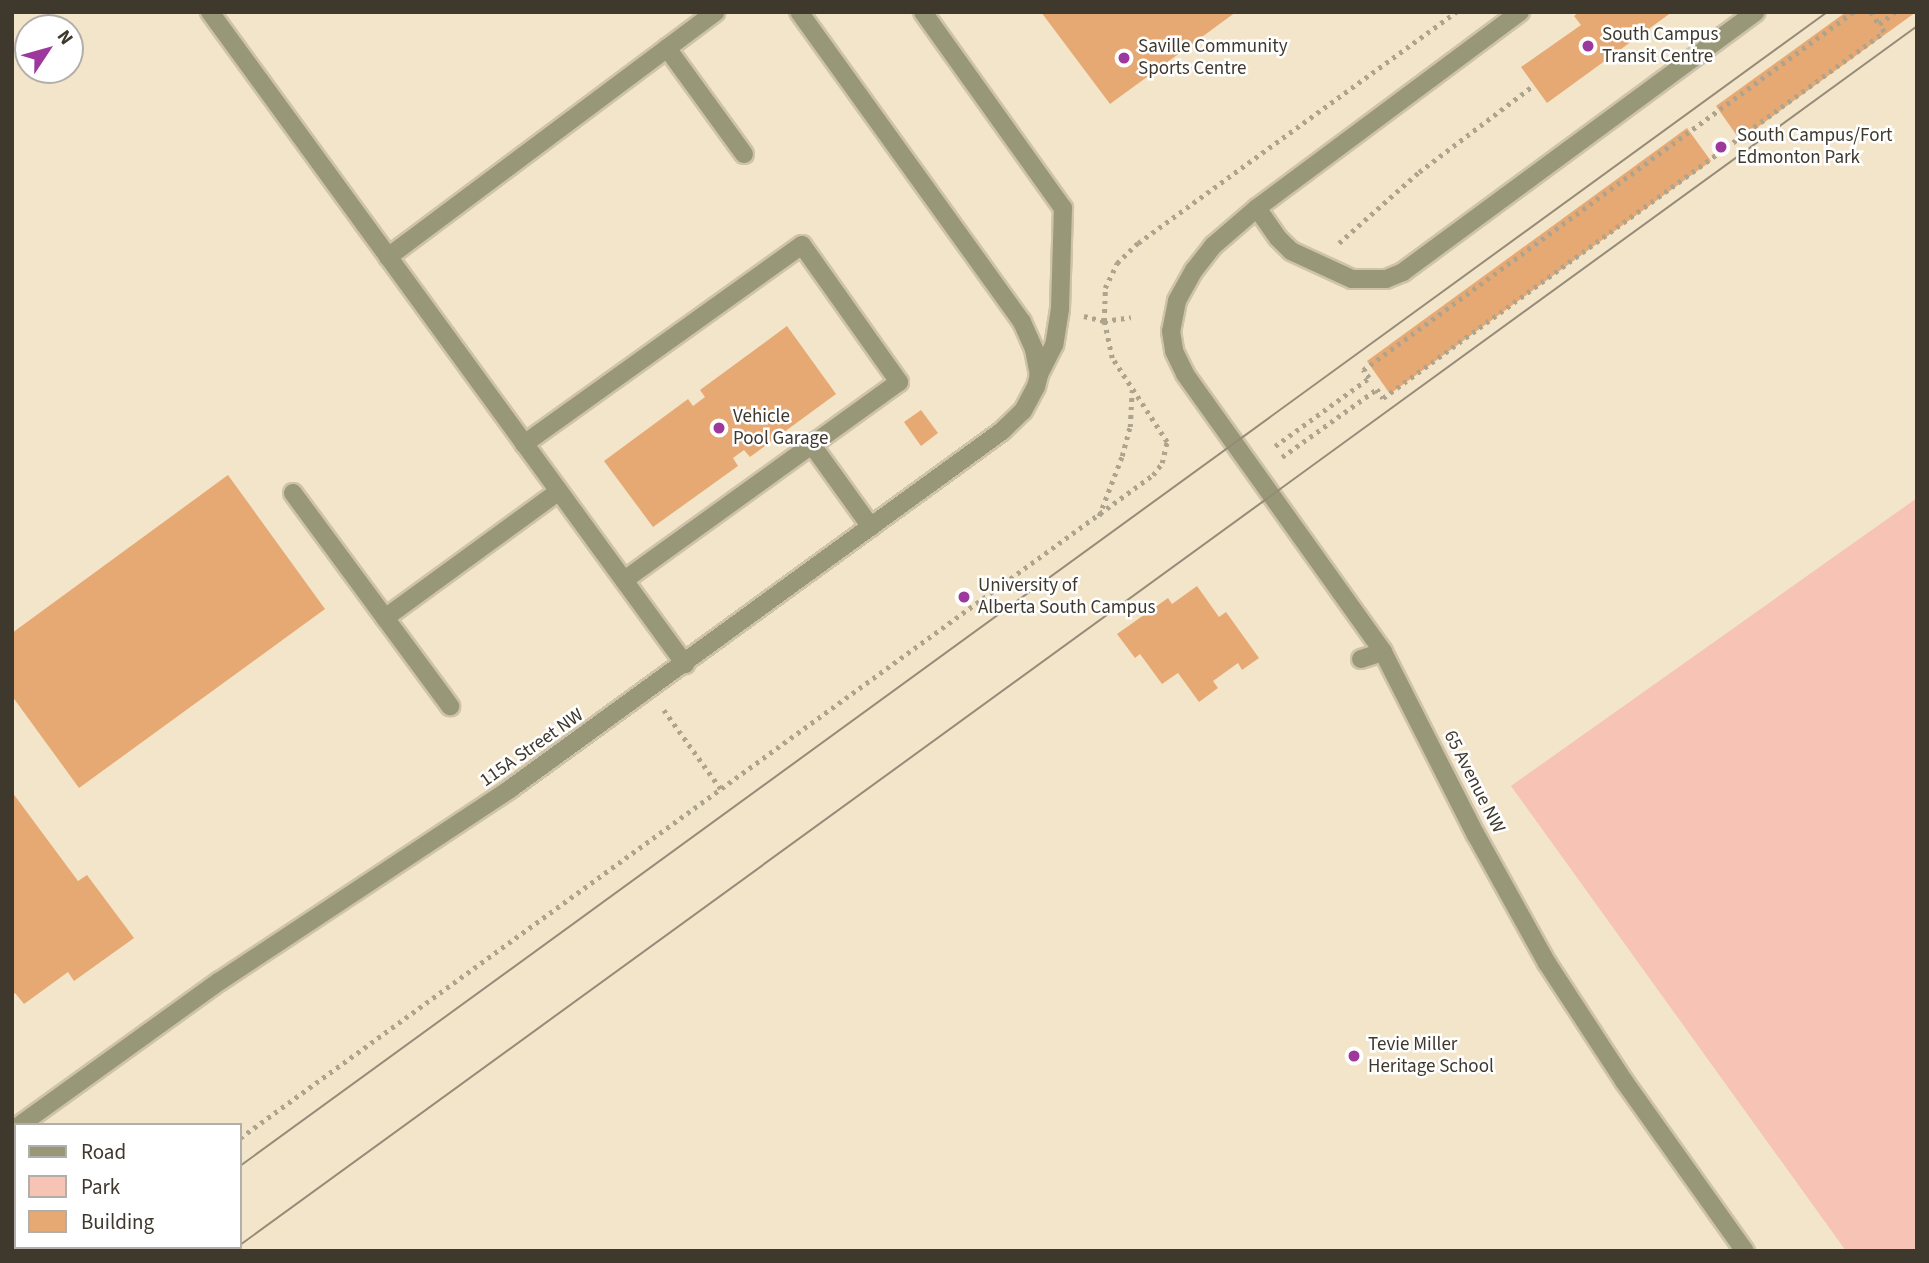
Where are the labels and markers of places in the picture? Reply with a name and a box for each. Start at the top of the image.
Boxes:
place label: South Campus Transit Centre [1602,24,1718,68]
place label: Saville Community Sports Centre [1138,36,1288,80]
marker: South Campus Transit Centre [1580,38,1596,54]
marker: Saville Community Sports Centre [1116,50,1132,66]
place label: South Campus/Fort Edmonton Park [1737,125,1892,169]
marker: South Campus/Fort Edmonton Park [1711,137,1731,157]
place label: Vehicle Pool Garage [733,406,828,450]
marker: Vehicle Pool Garage [711,420,727,436]
place label: University of Alberta South Campus [978,575,1155,619]
marker: University of Alberta South Campus [956,589,972,605]
place label: Tevie Miller Heritage School [1368,1034,1494,1078]
marker: Tevie Miller Heritage School [1346,1048,1362,1064]

